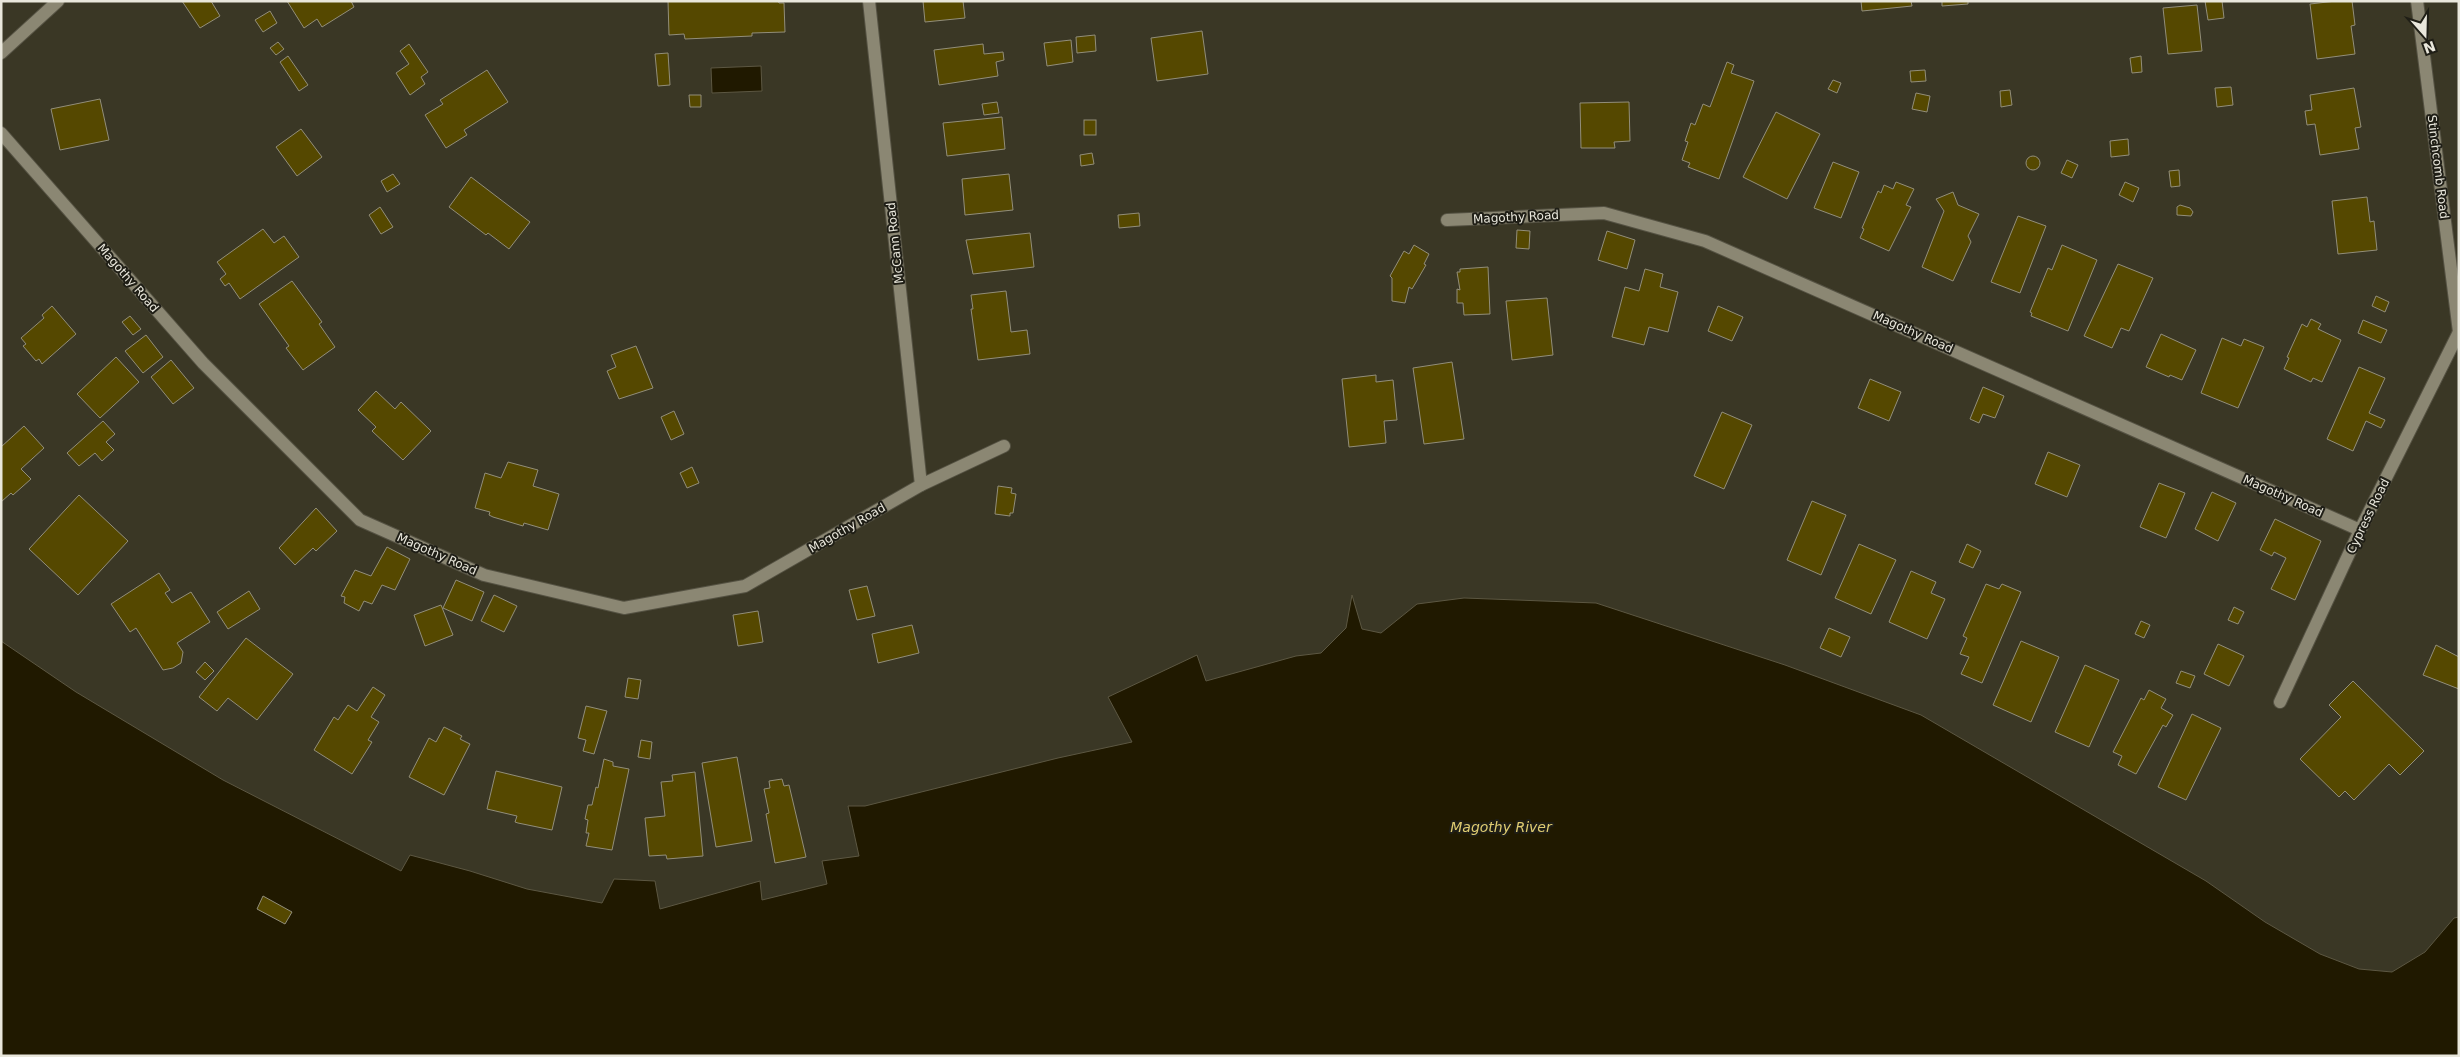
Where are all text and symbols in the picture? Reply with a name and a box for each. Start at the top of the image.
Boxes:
north arrow [2400,10,2450,60]
text: N [2421,38,2438,57]
street label: Stinchcomb Road [2425,114,2451,220]
street label: McCann Road [884,202,906,284]
street label: Magothy Road [1473,208,1559,226]
street label: Magothy Road [95,241,161,315]
street label: Magothy Road [1871,308,1955,356]
street label: Magothy Road [2241,472,2325,520]
street label: Cypress Road [2344,476,2392,556]
street label: Magothy Road [806,500,888,556]
street label: Magothy Road [395,530,479,578]
water label: Magothy River [1450,819,1553,835]

